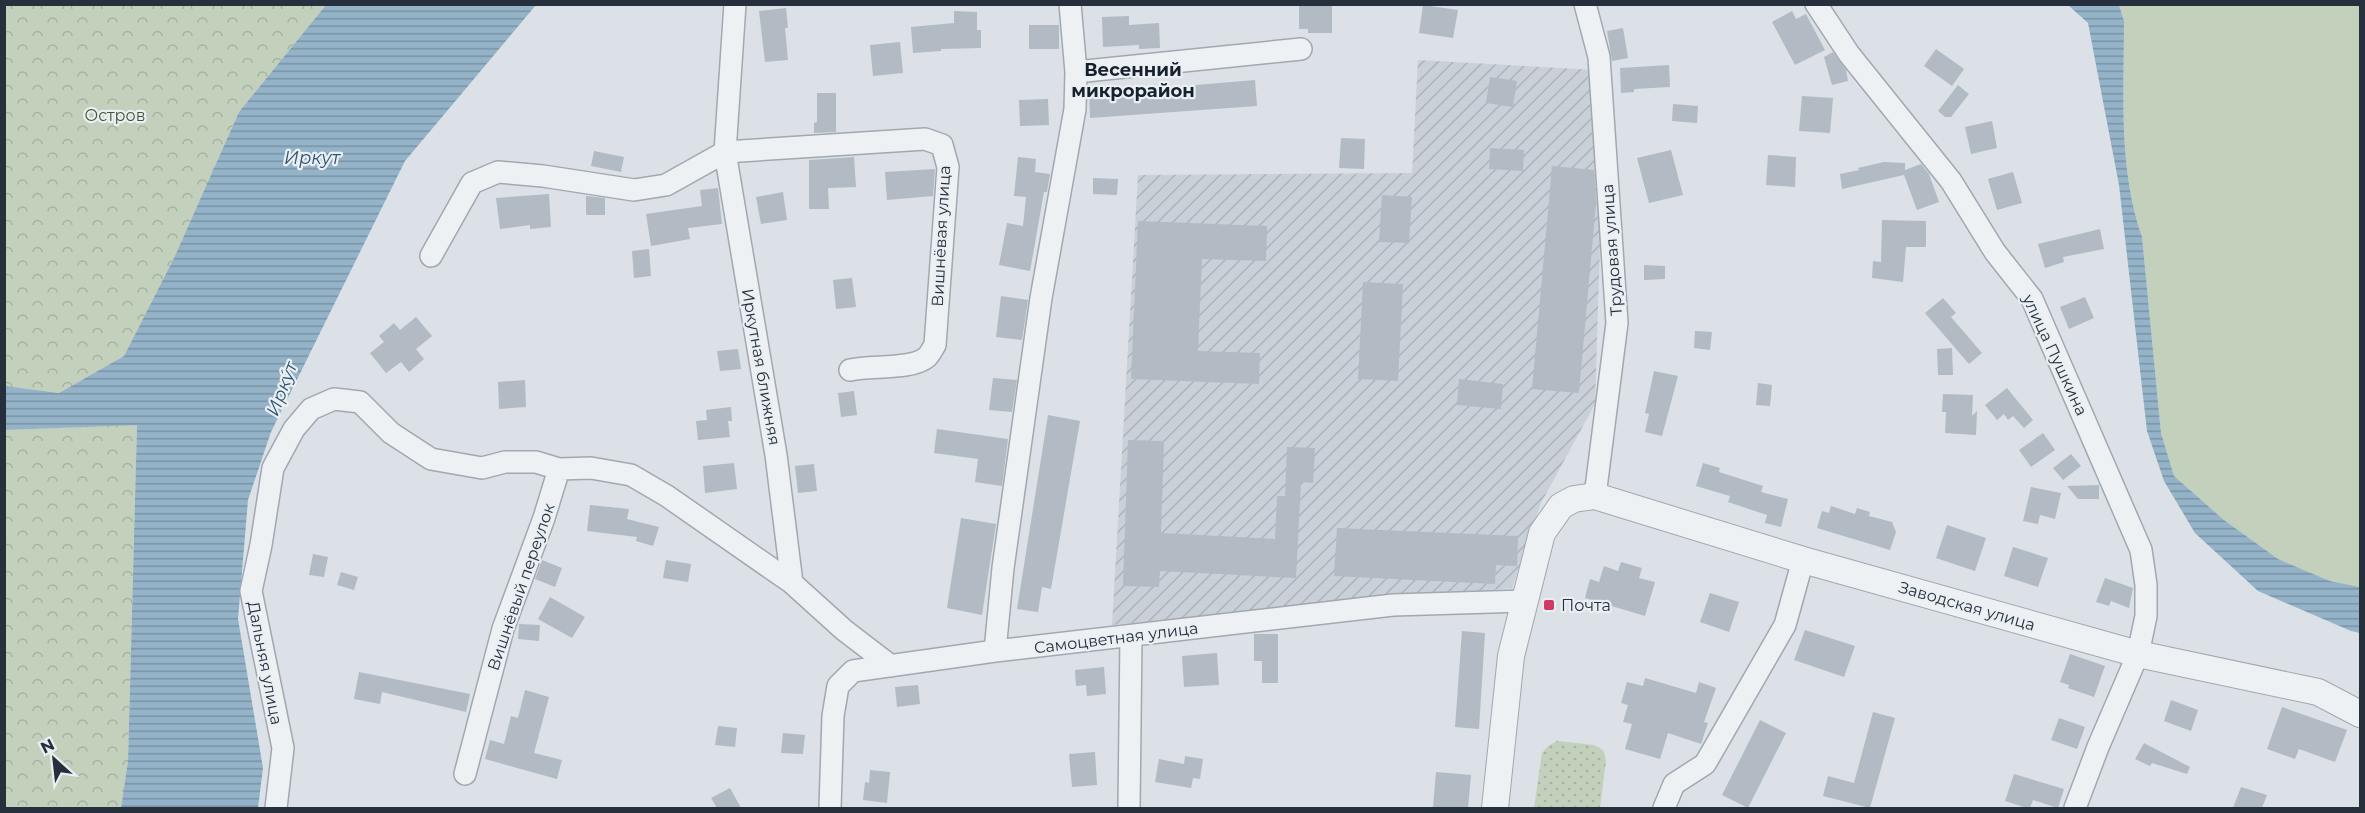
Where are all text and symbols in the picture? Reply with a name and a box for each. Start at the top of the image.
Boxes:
district label: Весенний микрорайон [1071,59,1195,102]
park label: Остров [85,106,145,125]
water label: Иркут [284,147,341,169]
street label: Вишнёвая улица [928,165,954,307]
street label: Трудовая улица [1598,184,1626,316]
street label: Иркутная ближняя [738,287,784,447]
street label: улица Пушкина [2018,290,2091,419]
water label: Ирку́т [262,358,303,419]
street label: Вишнёвый переулок [483,500,559,673]
street label: Заводская улица [1897,577,2037,635]
place label: Почта [1561,596,1611,615]
marker: Почта [1542,598,1556,612]
street label: Дальняя улица [244,600,286,726]
street label: Самоцветная улица [1033,619,1199,657]
north arrow [24,729,84,789]
text: N [37,735,57,757]

